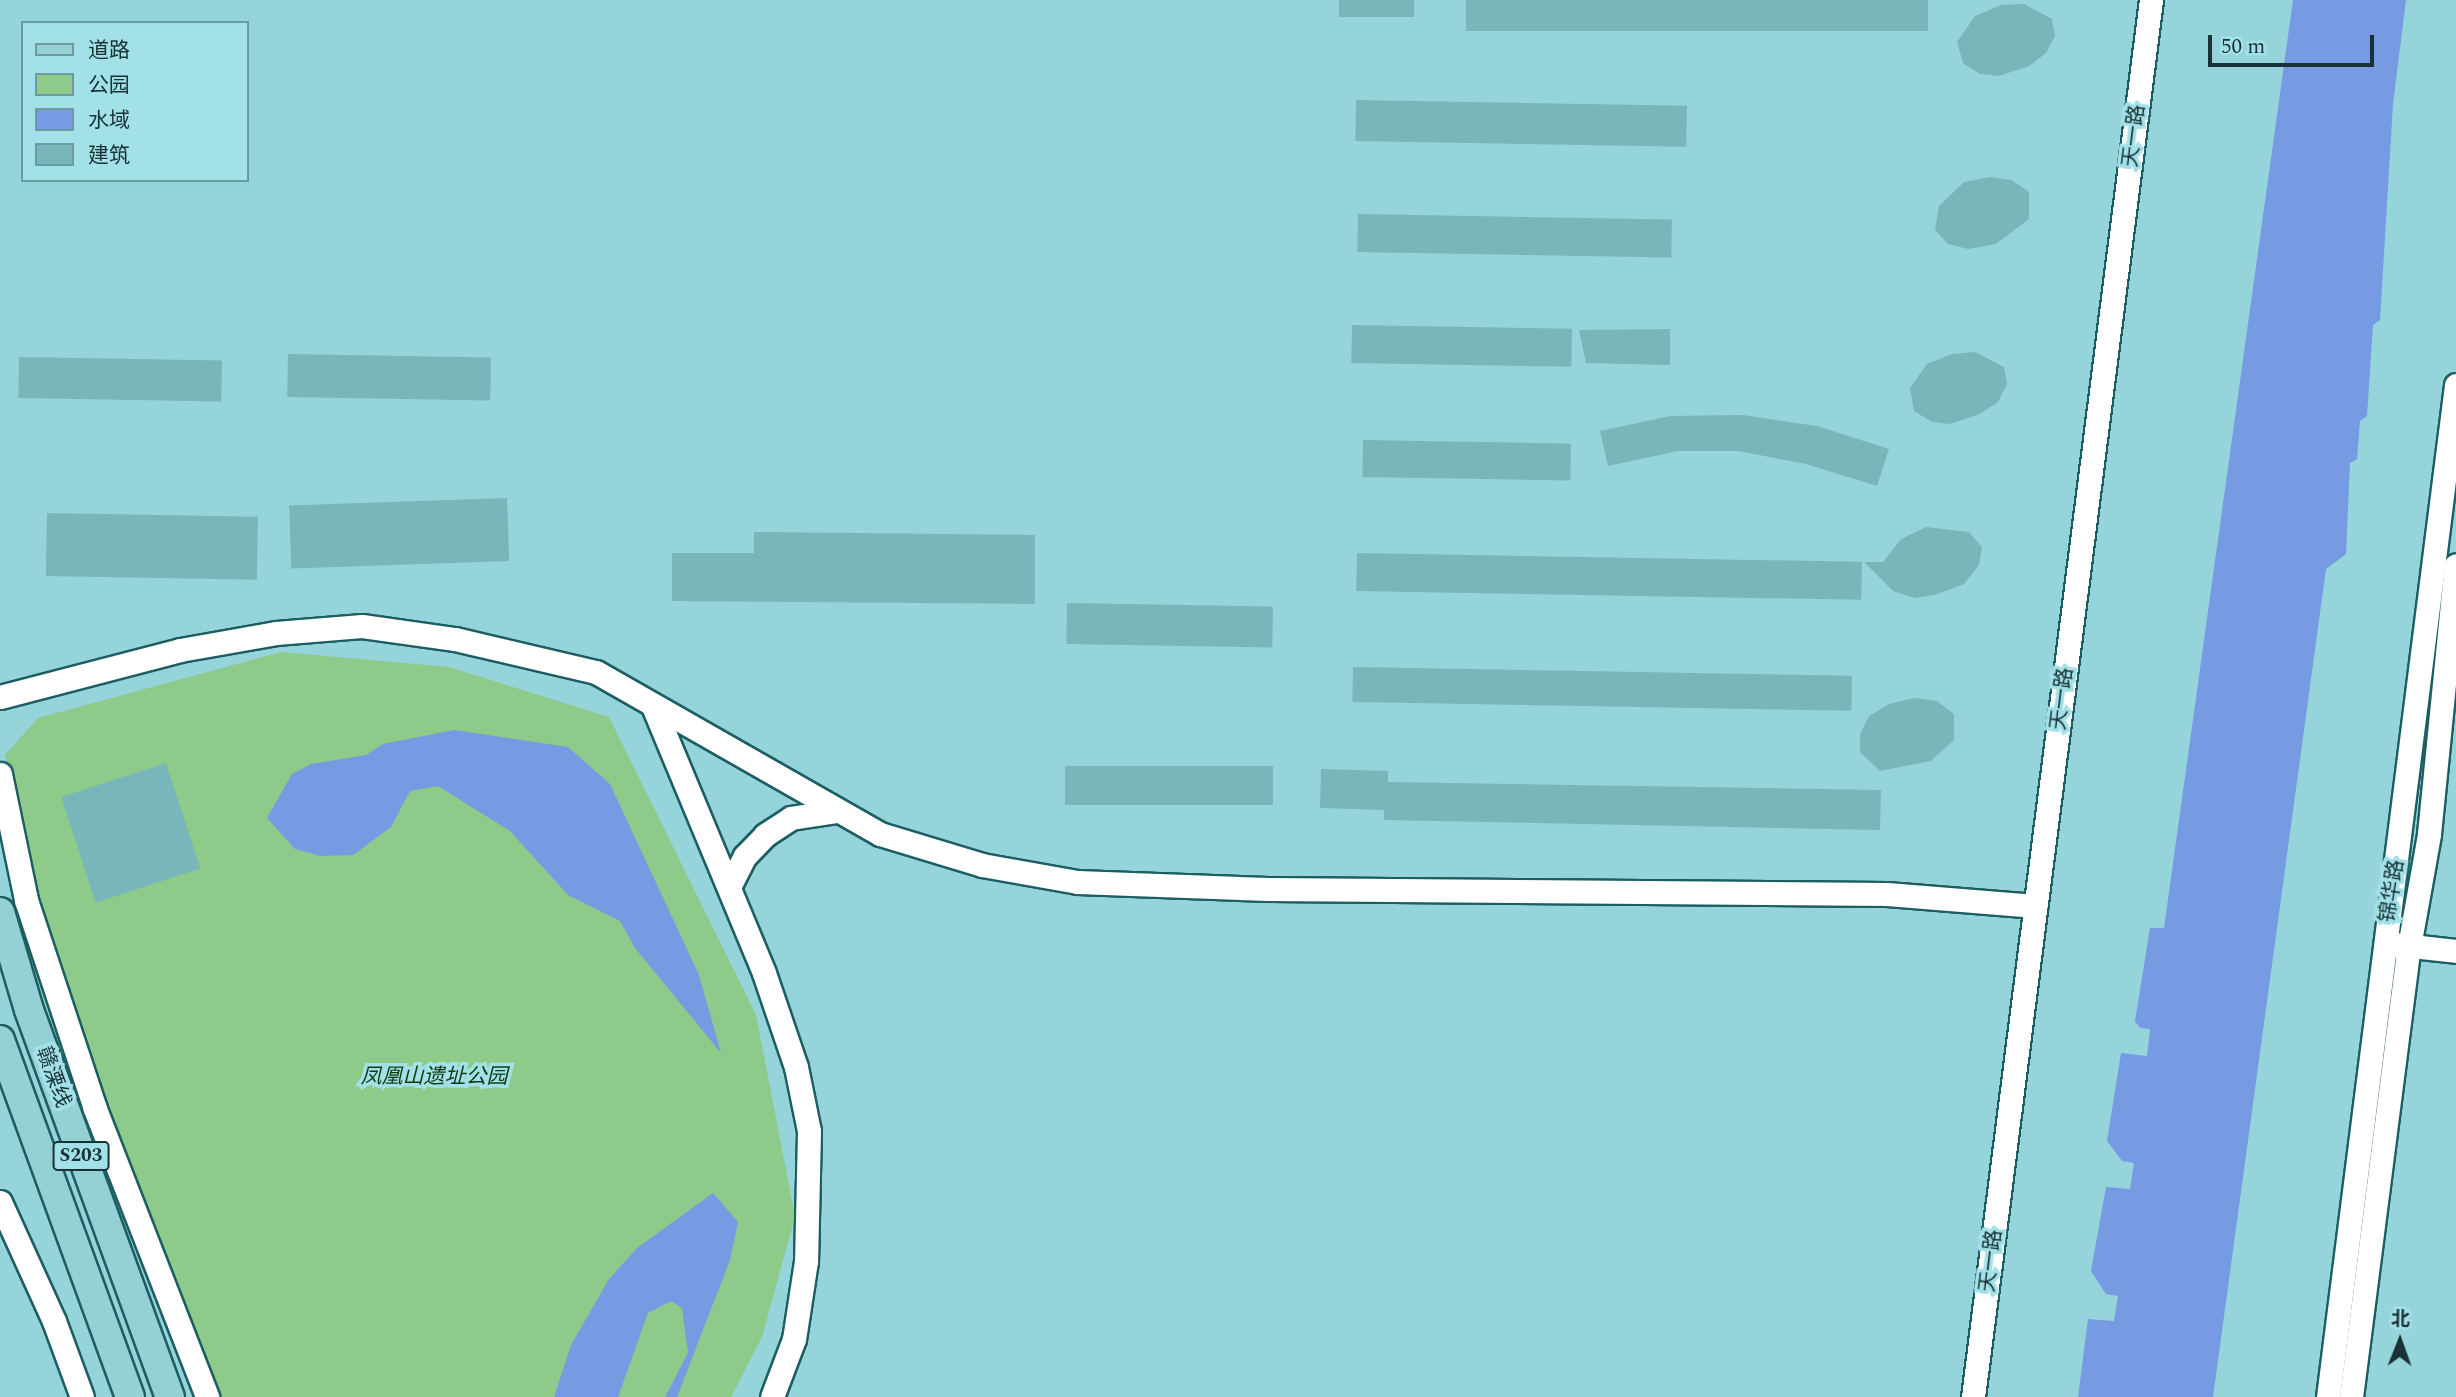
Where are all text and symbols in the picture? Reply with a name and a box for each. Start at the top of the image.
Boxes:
legend [21,21,248,182]
scale bar [2211,21,2377,65]
text: 50 m [2221,31,2265,63]
text: 道路 [88,35,130,67]
text: 公园 [88,70,130,102]
street label: 天一路 [2118,103,2150,169]
text: 水域 [88,105,130,137]
text: 建筑 [88,140,130,172]
street label: 天一路 [2046,666,2078,732]
street label: 锦华路 [2375,858,2409,924]
street label: 赣溧线 [30,1043,76,1111]
park label: 凤凰山遗址公园 [361,1064,507,1090]
road number: S203 [51,1140,111,1172]
street label: 天一路 [1975,1228,2007,1294]
text: 北 [2391,1305,2410,1334]
north arrow [2365,1306,2435,1376]

